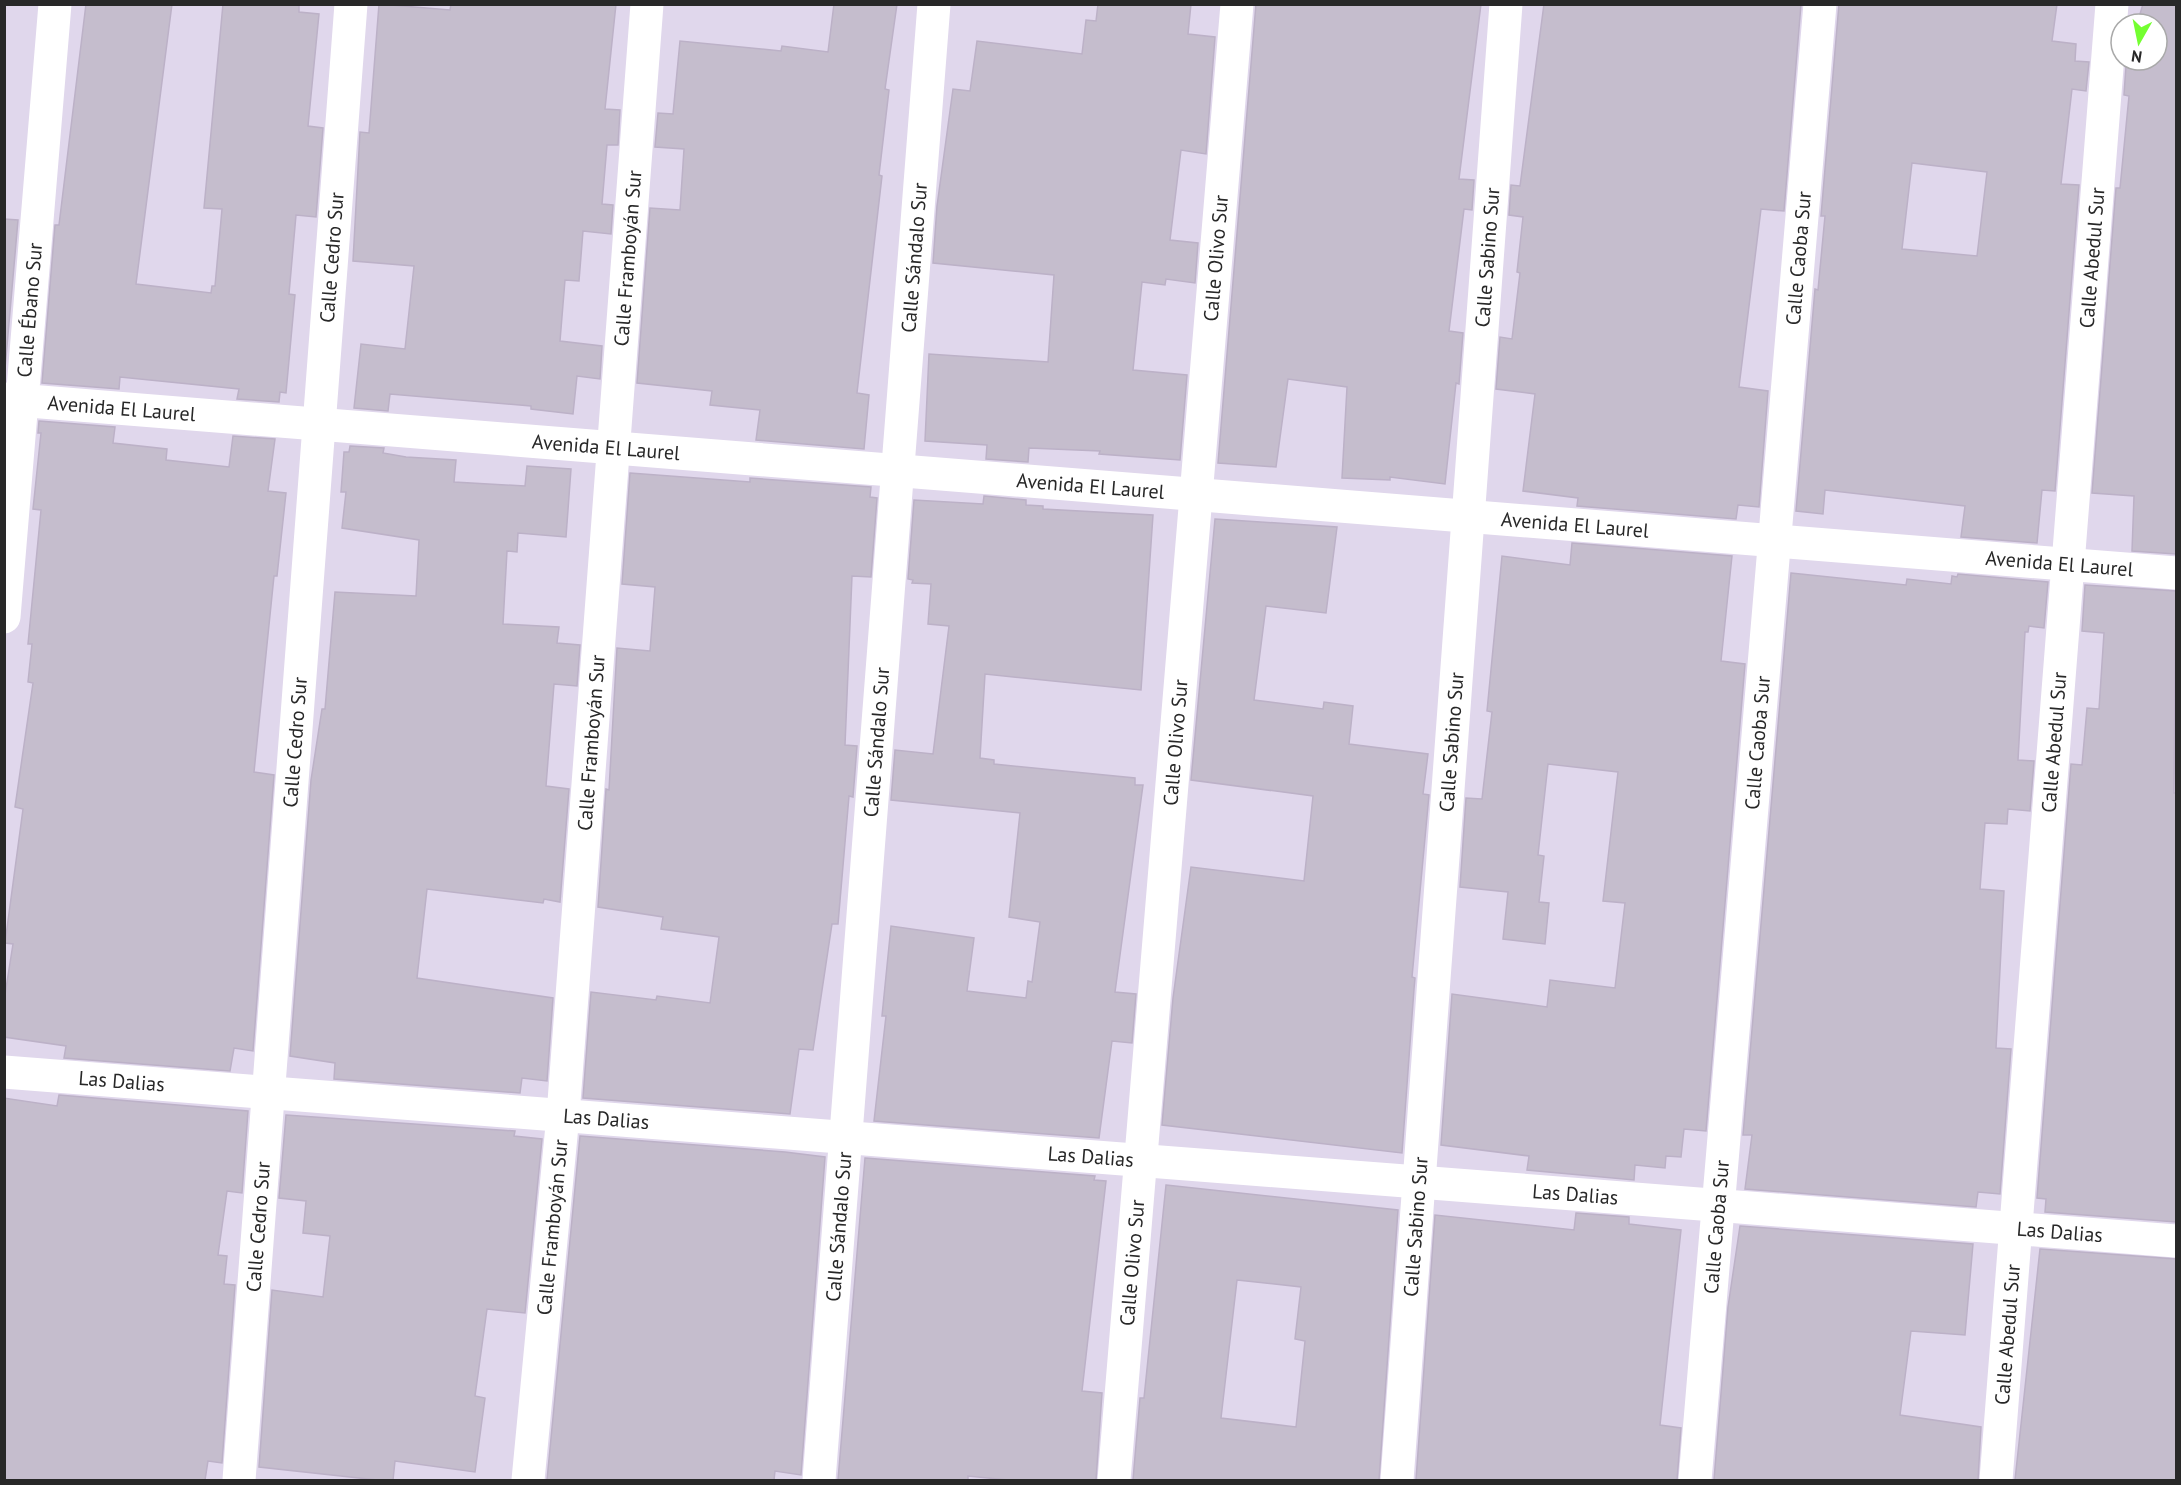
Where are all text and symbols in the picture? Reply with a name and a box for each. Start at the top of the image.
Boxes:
north arrow [2109,12,2169,72]
text: N [2130,46,2143,68]
street label: Calle Framboyán Sur [608,169,647,347]
street label: Calle Sándalo Sur [895,181,933,334]
street label: Calle Sabino Sur [1469,186,1505,328]
street label: Calle Abedul Sur [2074,186,2111,329]
street label: Calle Caoba Sur [1780,190,1817,326]
street label: Calle Cedro Sur [314,191,350,324]
street label: Calle Olivo Sur [1198,194,1234,323]
street label: Calle Ébano Sur [11,242,48,378]
street label: Avenida El Laurel [47,390,197,427]
street label: Avenida El Laurel [531,428,681,466]
street label: Avenida El Laurel [1016,467,1166,505]
street label: Avenida El Laurel [1500,506,1650,544]
street label: Avenida El Laurel [1984,545,2135,583]
street label: Calle Framboyán Sur [572,654,611,832]
street label: Calle Sándalo Sur [858,666,895,818]
street label: Calle Sabino Sur [1433,671,1470,813]
street label: Calle Abedul Sur [2035,671,2072,814]
street label: Calle Caoba Sur [1739,674,1776,811]
street label: Calle Cedro Sur [277,676,313,808]
street label: Calle Olivo Sur [1157,678,1194,807]
street label: Las Dalias [78,1065,166,1097]
street label: Las Dalias [562,1103,650,1135]
street label: Calle Framboyán Sur [531,1138,574,1316]
street label: Las Dalias [1047,1140,1135,1173]
street label: Calle Sándalo Sur [820,1151,858,1303]
street label: Calle Sabino Sur [1398,1156,1434,1298]
street label: Calle Caoba Sur [1698,1159,1735,1295]
street label: Calle Cedro Sur [240,1160,276,1293]
street label: Las Dalias [1531,1178,1619,1211]
street label: Calle Olivo Sur [1114,1198,1150,1327]
street label: Las Dalias [2016,1216,2104,1248]
street label: Calle Abedul Sur [1989,1263,2026,1406]

